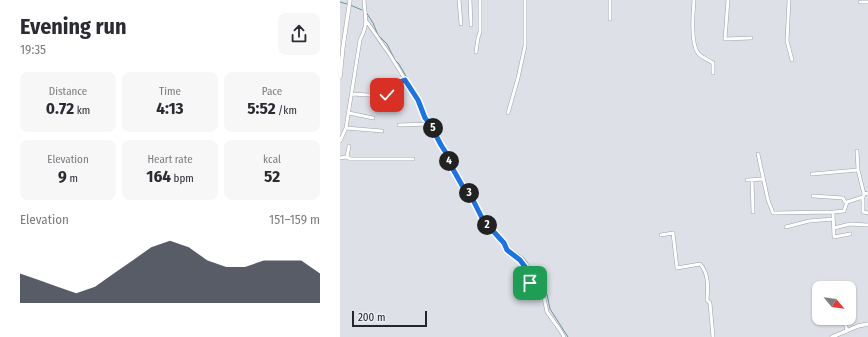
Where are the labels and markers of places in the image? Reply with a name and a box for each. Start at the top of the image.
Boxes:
pin [370,78,404,112]
pin: 5 [423,118,443,138]
pin: 4 [439,151,459,171]
pin: 3 [459,183,479,203]
pin: 2 [477,215,497,235]
pin [513,266,547,300]

